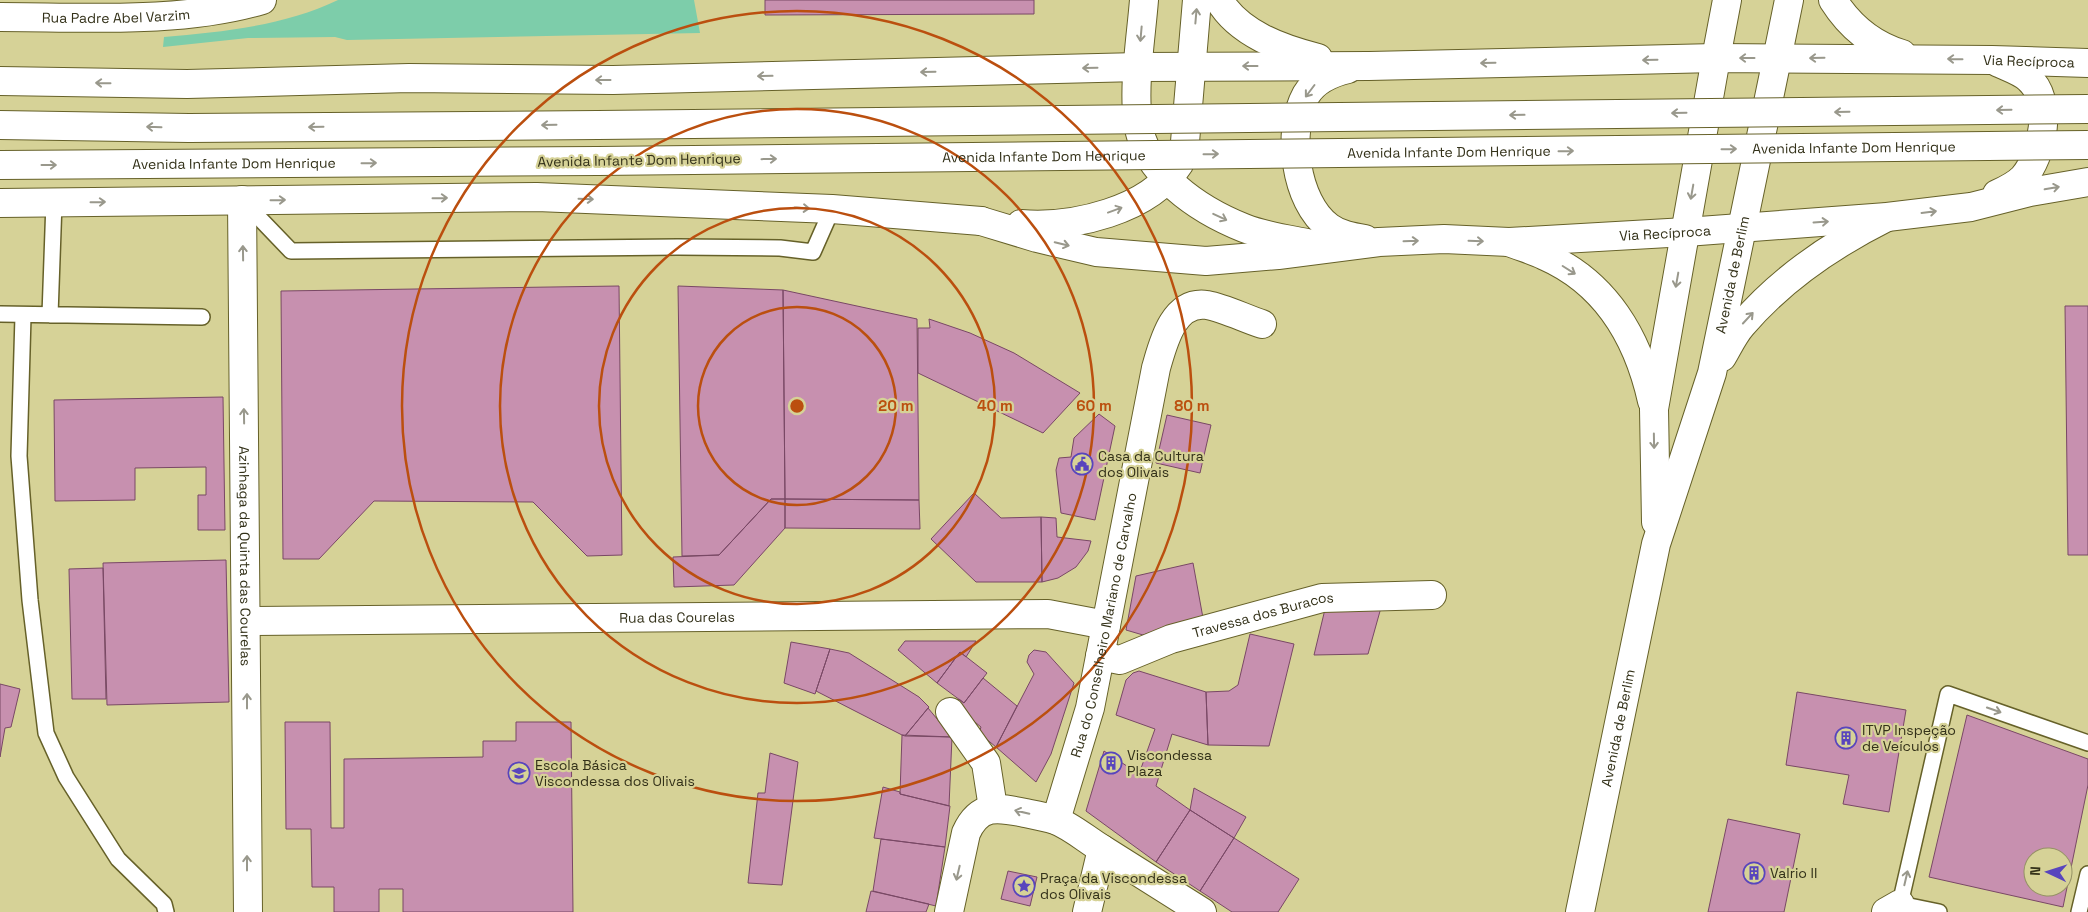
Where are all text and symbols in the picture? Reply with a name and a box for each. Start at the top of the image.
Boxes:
street label: Rua Padre Abel Varzim [42,5,191,27]
one-way arrow [1191,8,1201,24]
one-way arrow [1137,25,1146,41]
street label: Via Recíproca [1983,51,2075,72]
one-way arrow [1739,53,1755,63]
one-way arrow [1809,54,1825,63]
one-way arrow [1947,54,1964,64]
one-way arrow [1642,55,1658,64]
one-way arrow [1480,58,1496,68]
one-way arrow [1242,61,1258,71]
one-way arrow [1082,64,1098,73]
one-way arrow [920,68,936,77]
one-way arrow [757,71,774,81]
one-way arrow [595,75,611,85]
one-way arrow [95,78,112,88]
one-way arrow [1305,84,1316,97]
one-way arrow [1997,105,2013,115]
one-way arrow [1834,107,1850,117]
one-way arrow [1672,108,1688,118]
one-way arrow [1509,110,1526,120]
one-way arrow [541,120,558,130]
one-way arrow [309,122,325,132]
one-way arrow [146,123,162,132]
street label: Avenida Infante Dom Henrique [1752,137,1956,158]
street label: Avenida Infante Dom Henrique [1347,142,1551,162]
one-way arrow [1720,144,1737,154]
street label: Avenida Infante Dom Henrique [942,146,1146,166]
one-way arrow [1558,146,1574,156]
street label: Avenida Infante Dom Henrique [537,149,741,171]
one-way arrow [1203,150,1219,159]
street label: Avenida Infante Dom Henrique [132,154,336,173]
one-way arrow [760,154,777,164]
one-way arrow [360,158,376,168]
one-way arrow [40,160,56,170]
one-way arrow [2044,182,2060,192]
one-way arrow [1687,184,1697,200]
one-way arrow [432,193,448,203]
one-way arrow [578,194,594,204]
one-way arrow [269,195,285,205]
one-way arrow [90,197,106,207]
one-way arrow [794,203,810,212]
one-way arrow [1107,205,1123,214]
one-way arrow [1921,207,1937,217]
one-way arrow [1213,212,1228,222]
street label: Avenida de Berlim [1711,214,1753,335]
one-way arrow [1813,217,1829,227]
street label: Via Recíproca [1619,221,1712,245]
one-way arrow [1403,236,1419,245]
one-way arrow [1468,236,1484,245]
one-way arrow [1053,240,1069,249]
one-way arrow [238,246,247,262]
one-way arrow [1561,265,1575,275]
one-way arrow [1671,272,1681,288]
one-way arrow [1742,312,1754,325]
text: 20 m [878,396,914,415]
text: 40 m [977,396,1013,415]
text: 60 m [1076,396,1112,415]
text: 80 m [1174,396,1210,415]
centre of rings [788,397,806,415]
one-way arrow [239,408,249,424]
one-way arrow [1650,432,1659,448]
street label: Azinhaga da Quinta das Courelas [235,446,255,666]
place label: Casa da Cultura dos Olivais [1098,447,1204,481]
public building icon: Casa da Cultura dos Olivais [1070,452,1094,476]
street label: Rua do Conselheiro Mariano de Carvalho [1066,491,1141,760]
street label: Travessa dos Buracos [1190,589,1334,642]
street label: Rua das Courelas [619,608,735,627]
street label: Avenida de Berlim [1597,668,1639,788]
one-way arrow [242,693,252,710]
one-way arrow [1986,706,2001,715]
place label: ITVP Inspeção de Veículos [1862,721,1956,755]
building icon: ITVP Inspeção de Veículos [1834,726,1858,750]
place label: Viscondessa Plaza [1127,746,1212,780]
building icon: Viscondessa Plaza [1099,751,1123,775]
place label: Escola Básica Viscondessa dos Olivais [535,756,695,790]
school or university icon: Escola Básica Viscondessa dos Olivais [507,761,531,785]
one-way arrow [1015,807,1031,816]
north arrow [2023,847,2073,897]
one-way arrow [242,856,252,872]
building icon: Valrio II [1742,861,1766,885]
one-way arrow [953,864,962,880]
place label: Valrio II [1770,864,1817,882]
text: N [2026,866,2044,876]
place label: Praça da Viscondessa dos Olivais [1040,869,1187,903]
one-way arrow [1902,870,1911,886]
place icon: Praça da Viscondessa dos Olivais [1012,874,1036,898]

